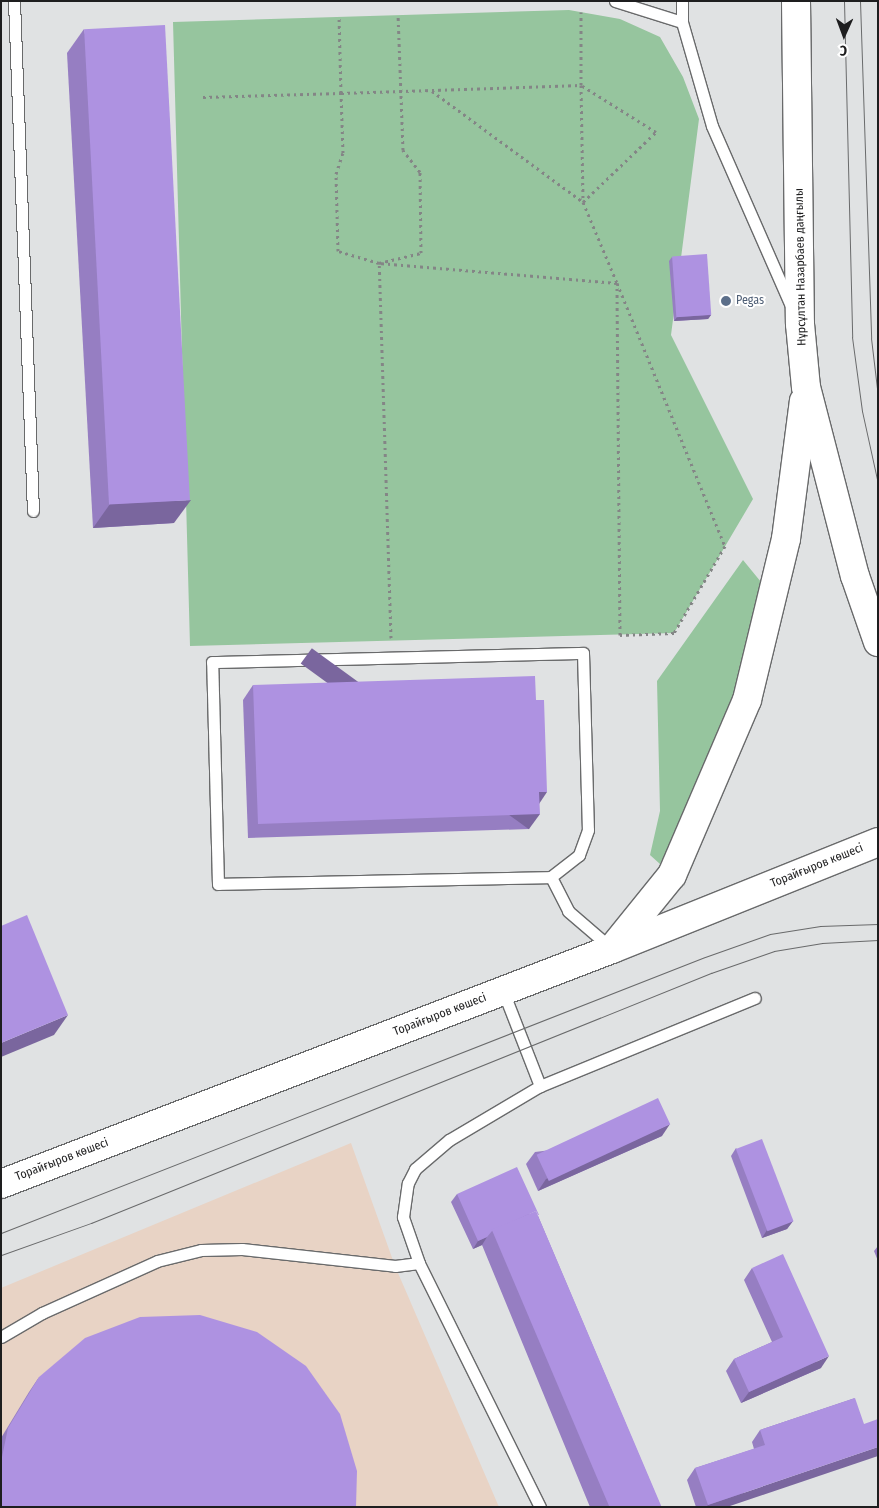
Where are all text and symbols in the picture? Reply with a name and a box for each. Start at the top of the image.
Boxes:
north arrow [819,10,869,60]
text: С [839,42,847,59]
street label: Нұрсұлтан Назарбаев даңғылы [792,188,810,346]
place label: Pegas [736,294,764,308]
marker: Pegas [720,295,732,307]
street label: Торайғыров көшесі [769,841,865,891]
street label: Торайғыров көшесі [391,991,489,1039]
street label: Торайғыров көшесі [13,1136,111,1184]

